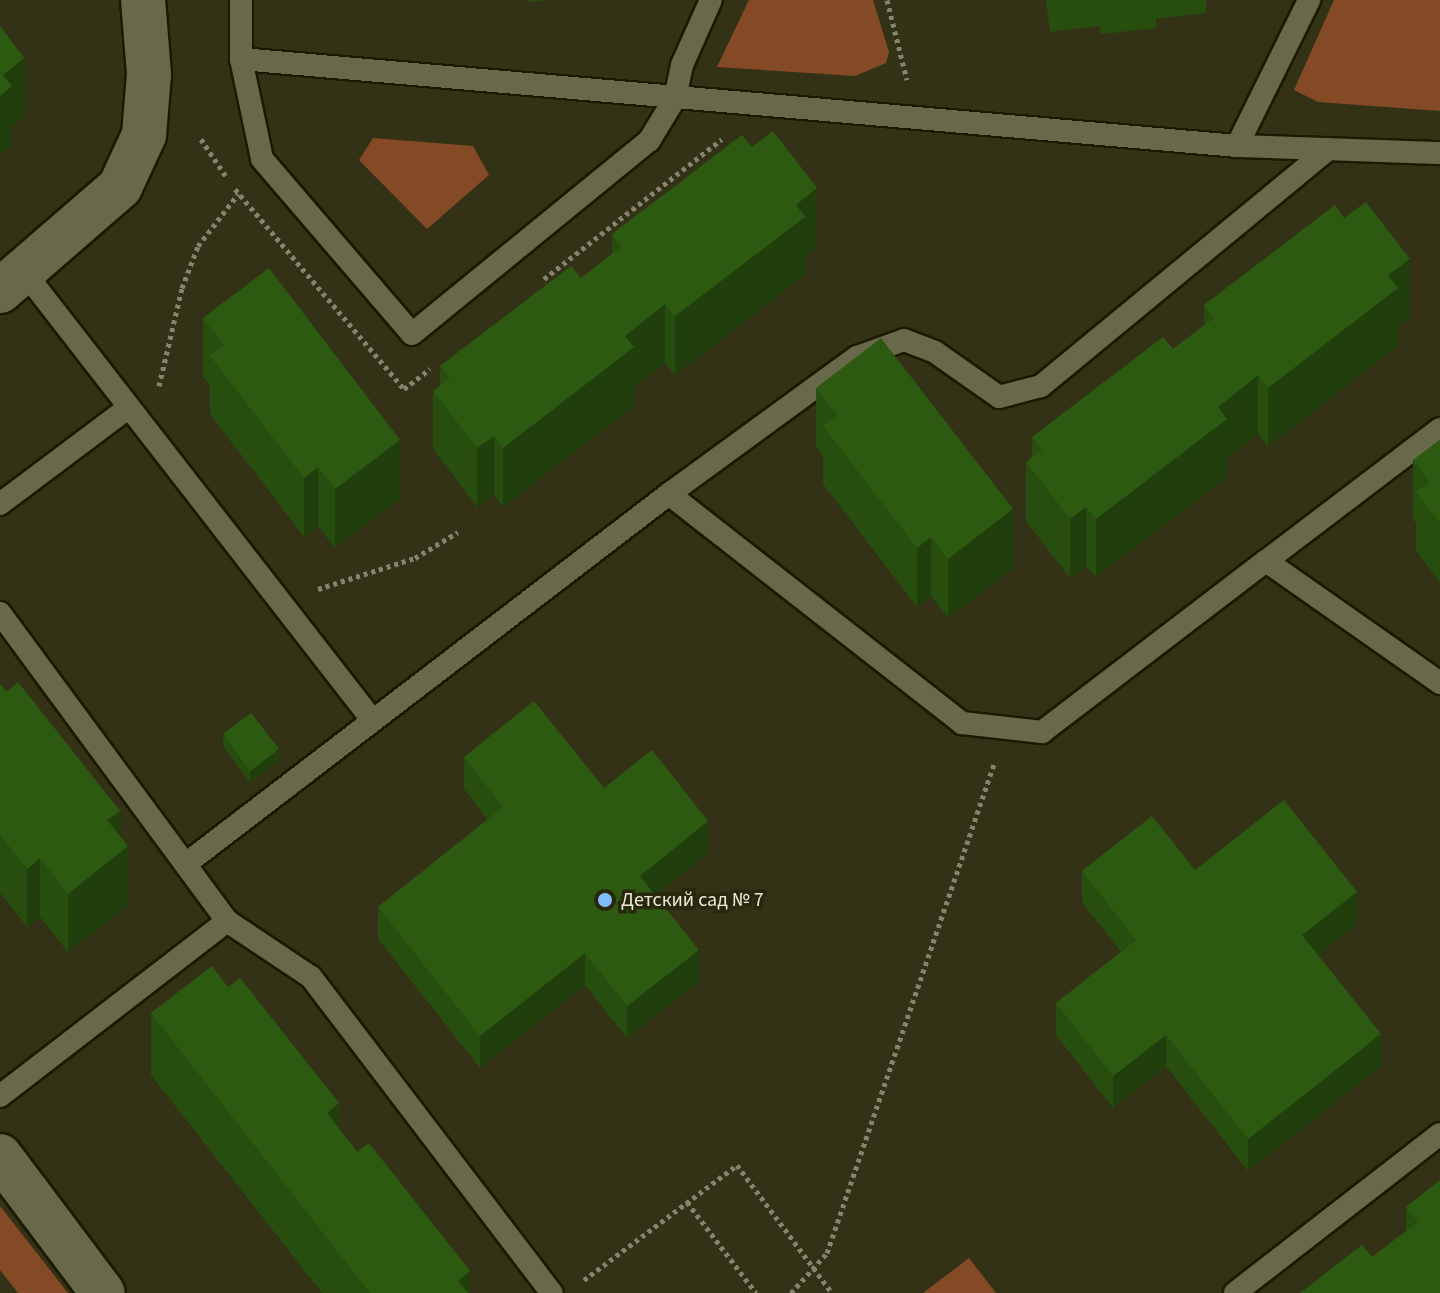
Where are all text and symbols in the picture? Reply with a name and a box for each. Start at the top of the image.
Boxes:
place label: Детский сад № 7 [621,888,764,912]
marker: Детский сад № 7 [596,891,614,909]

